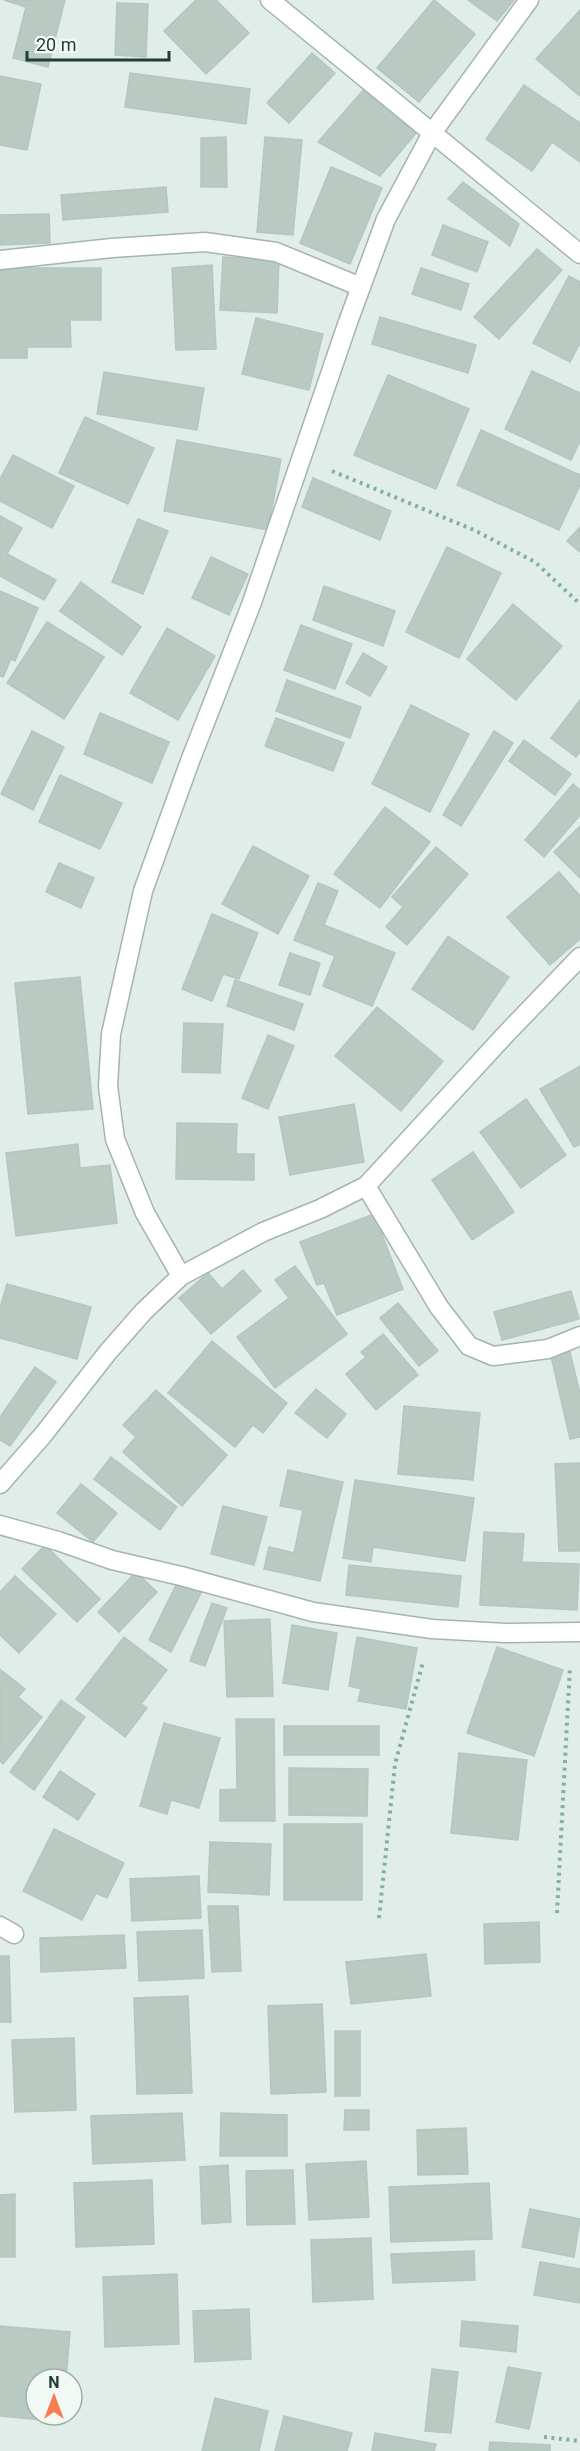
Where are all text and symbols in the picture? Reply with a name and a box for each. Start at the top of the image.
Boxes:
scale bar [27,24,170,62]
text: 20 m [36,34,76,55]
north arrow [24,2367,84,2427]
text: N [48,2373,60,2392]

